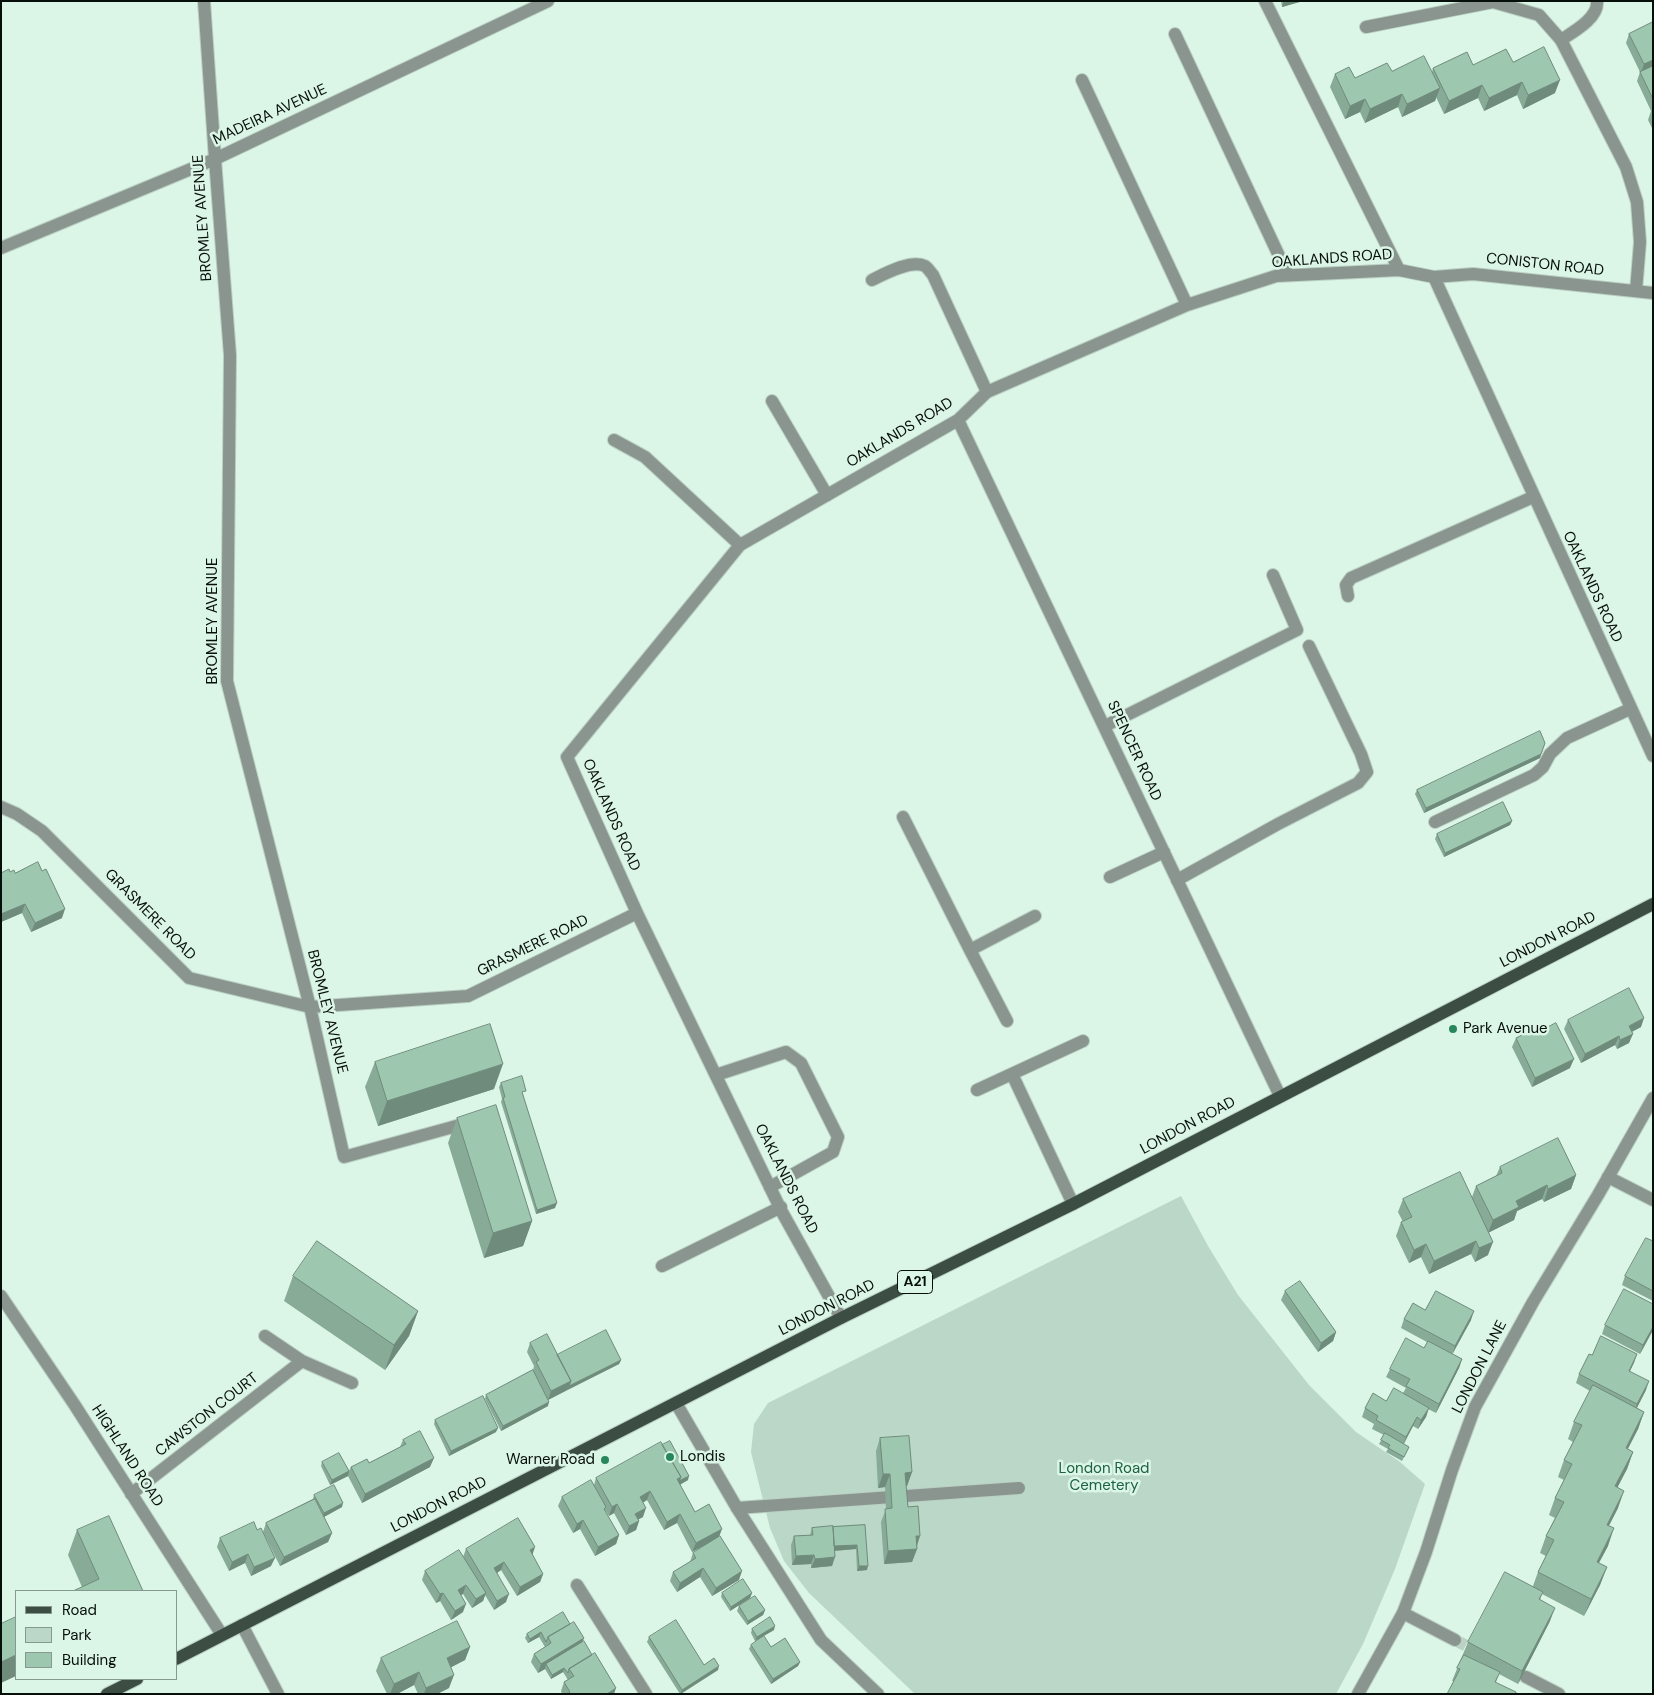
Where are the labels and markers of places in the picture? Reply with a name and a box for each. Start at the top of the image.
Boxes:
place label: Park Avenue [1463,1020,1548,1038]
marker: Park Avenue [1447,1023,1459,1035]
place label: Londis [680,1448,726,1466]
place label: Warner Road [506,1451,595,1469]
marker: Londis [664,1451,676,1463]
marker: Warner Road [599,1454,611,1466]

